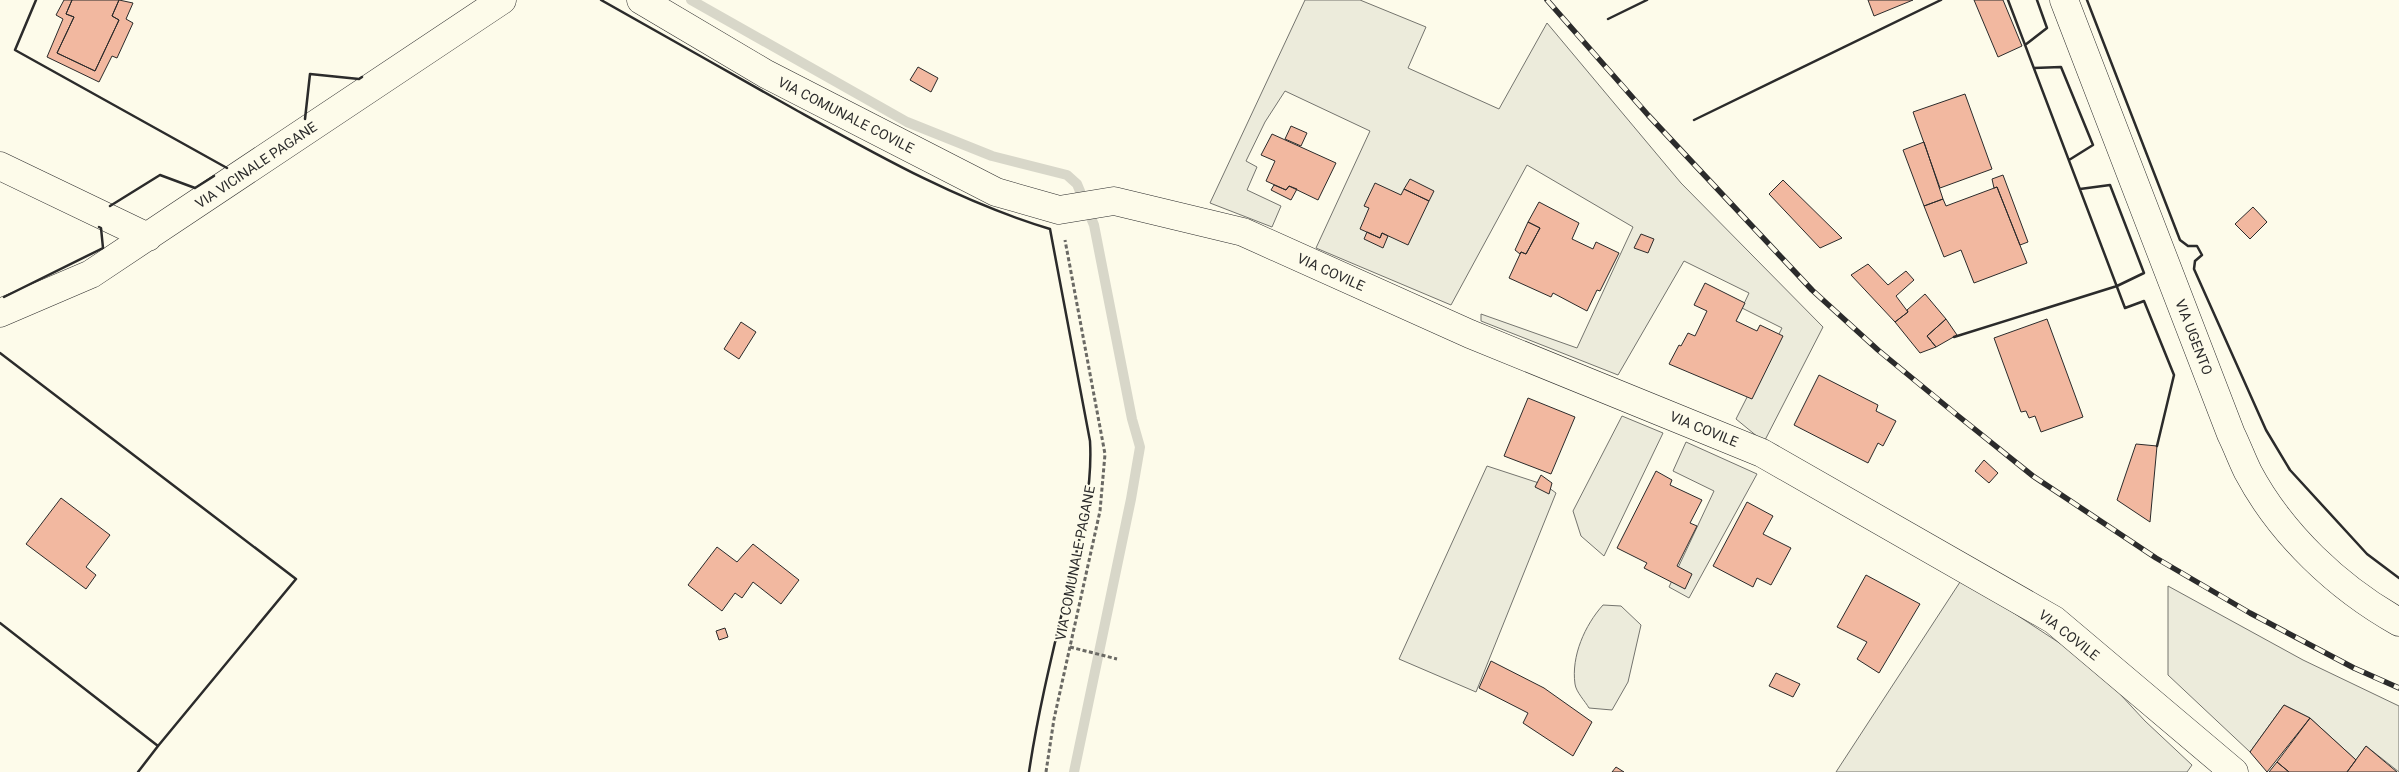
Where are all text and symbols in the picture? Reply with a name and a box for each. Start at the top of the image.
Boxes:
street label: VIA COMUNALE COVILE [775,74,917,156]
street label: VIA VICINALE PAGANE [192,118,320,212]
street label: VIA COVILE [1295,250,1367,294]
street label: VIA UGENTO [2172,297,2216,377]
street label: VIA COVILE [1668,408,1741,450]
street label: VIA COMUNALE PAGANE [1052,484,1098,642]
street label: VIA COVILE [2036,606,2102,664]

